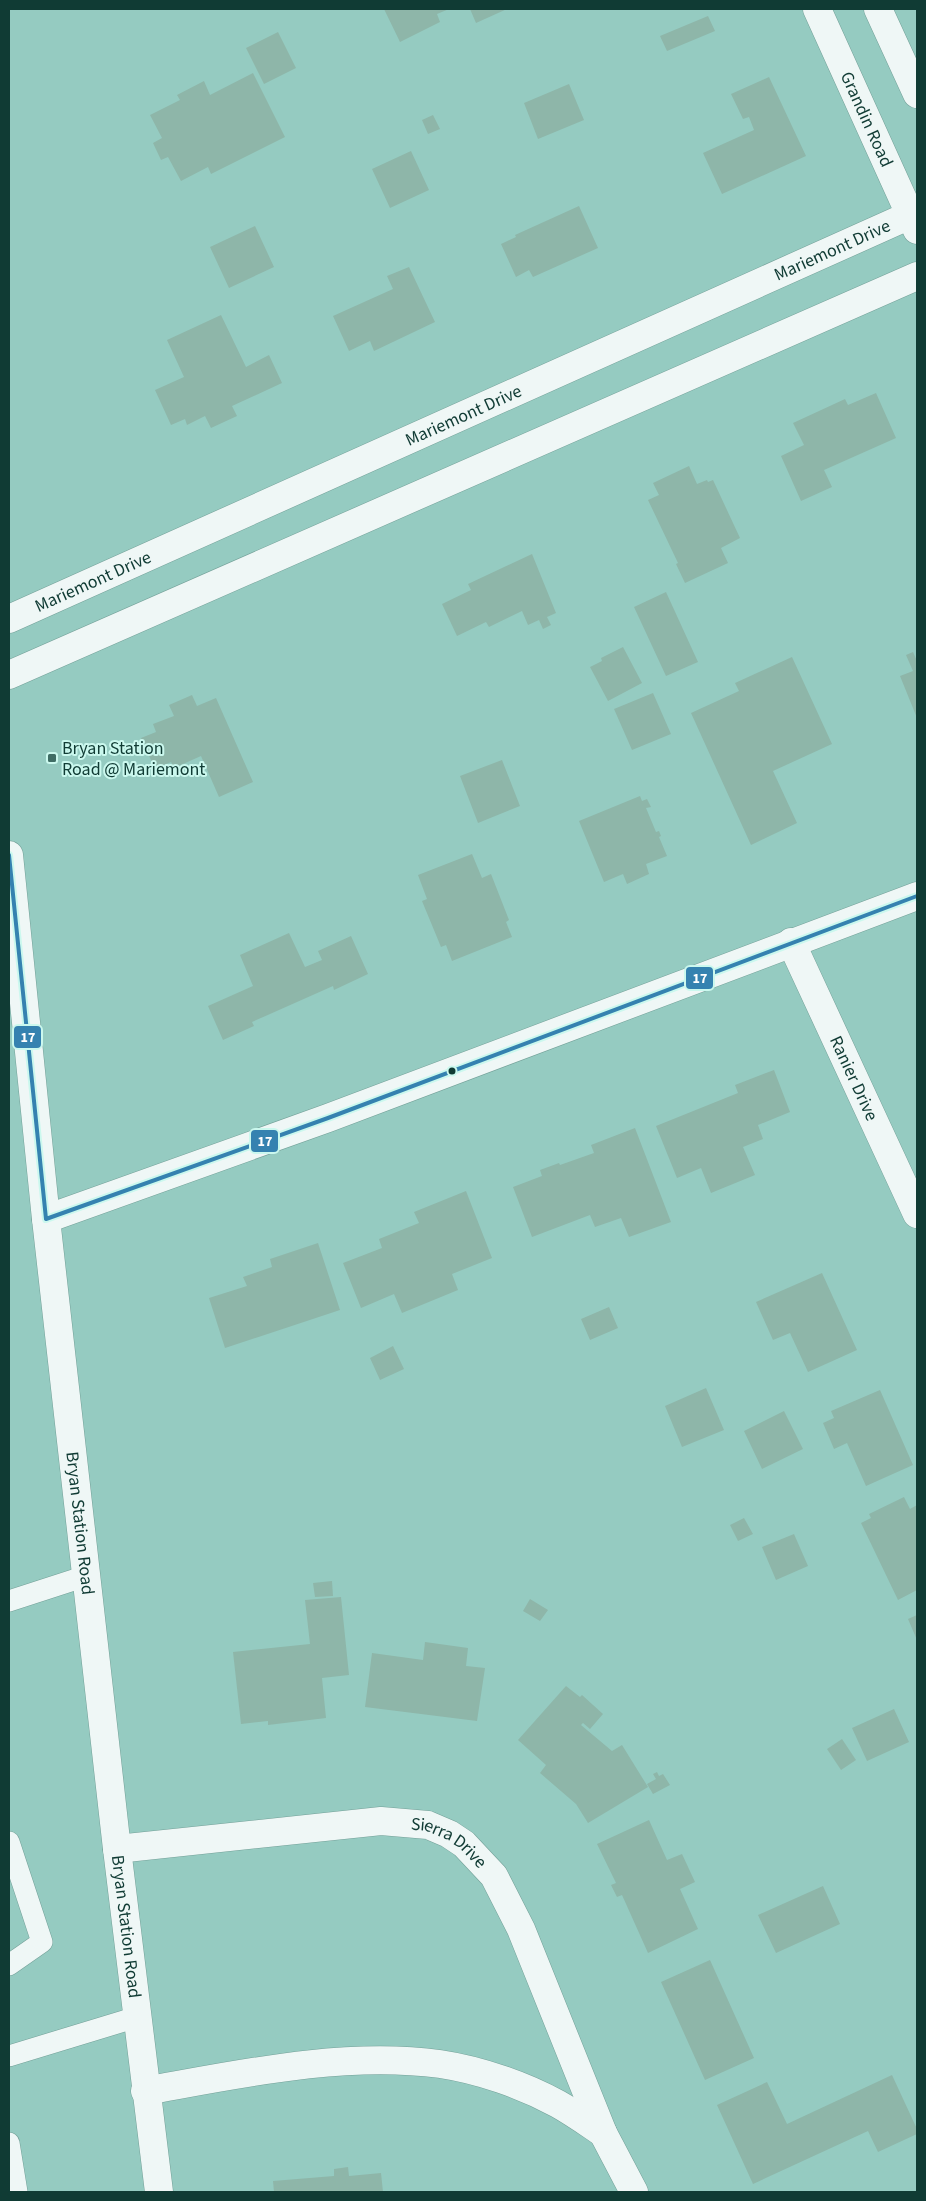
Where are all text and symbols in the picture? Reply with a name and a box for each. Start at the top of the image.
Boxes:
street label: Grandin Road [834,67,899,171]
street label: Mariemont Drive [770,213,894,287]
street label: Mariemont Drive [401,378,526,452]
street label: Mariemont Drive [31,544,155,618]
place label: Bryan Station Road @ Mariemont [62,736,205,782]
marker: Bryan Station Road @ Mariemont [46,752,58,764]
line badge: 17 [685,966,714,990]
text: 17 [693,969,707,989]
line badge: 17 [13,1025,42,1049]
text: 17 [21,1028,35,1048]
street label: Ranier Drive [823,1031,885,1125]
unlabelled marker [447,1066,457,1076]
line badge: 17 [250,1129,279,1153]
text: 17 [258,1132,272,1152]
street label: Bryan Station Road [60,1450,101,1596]
street label: Sierra Drive [410,1811,493,1874]
street label: Bryan Station Road [105,1854,148,2000]

